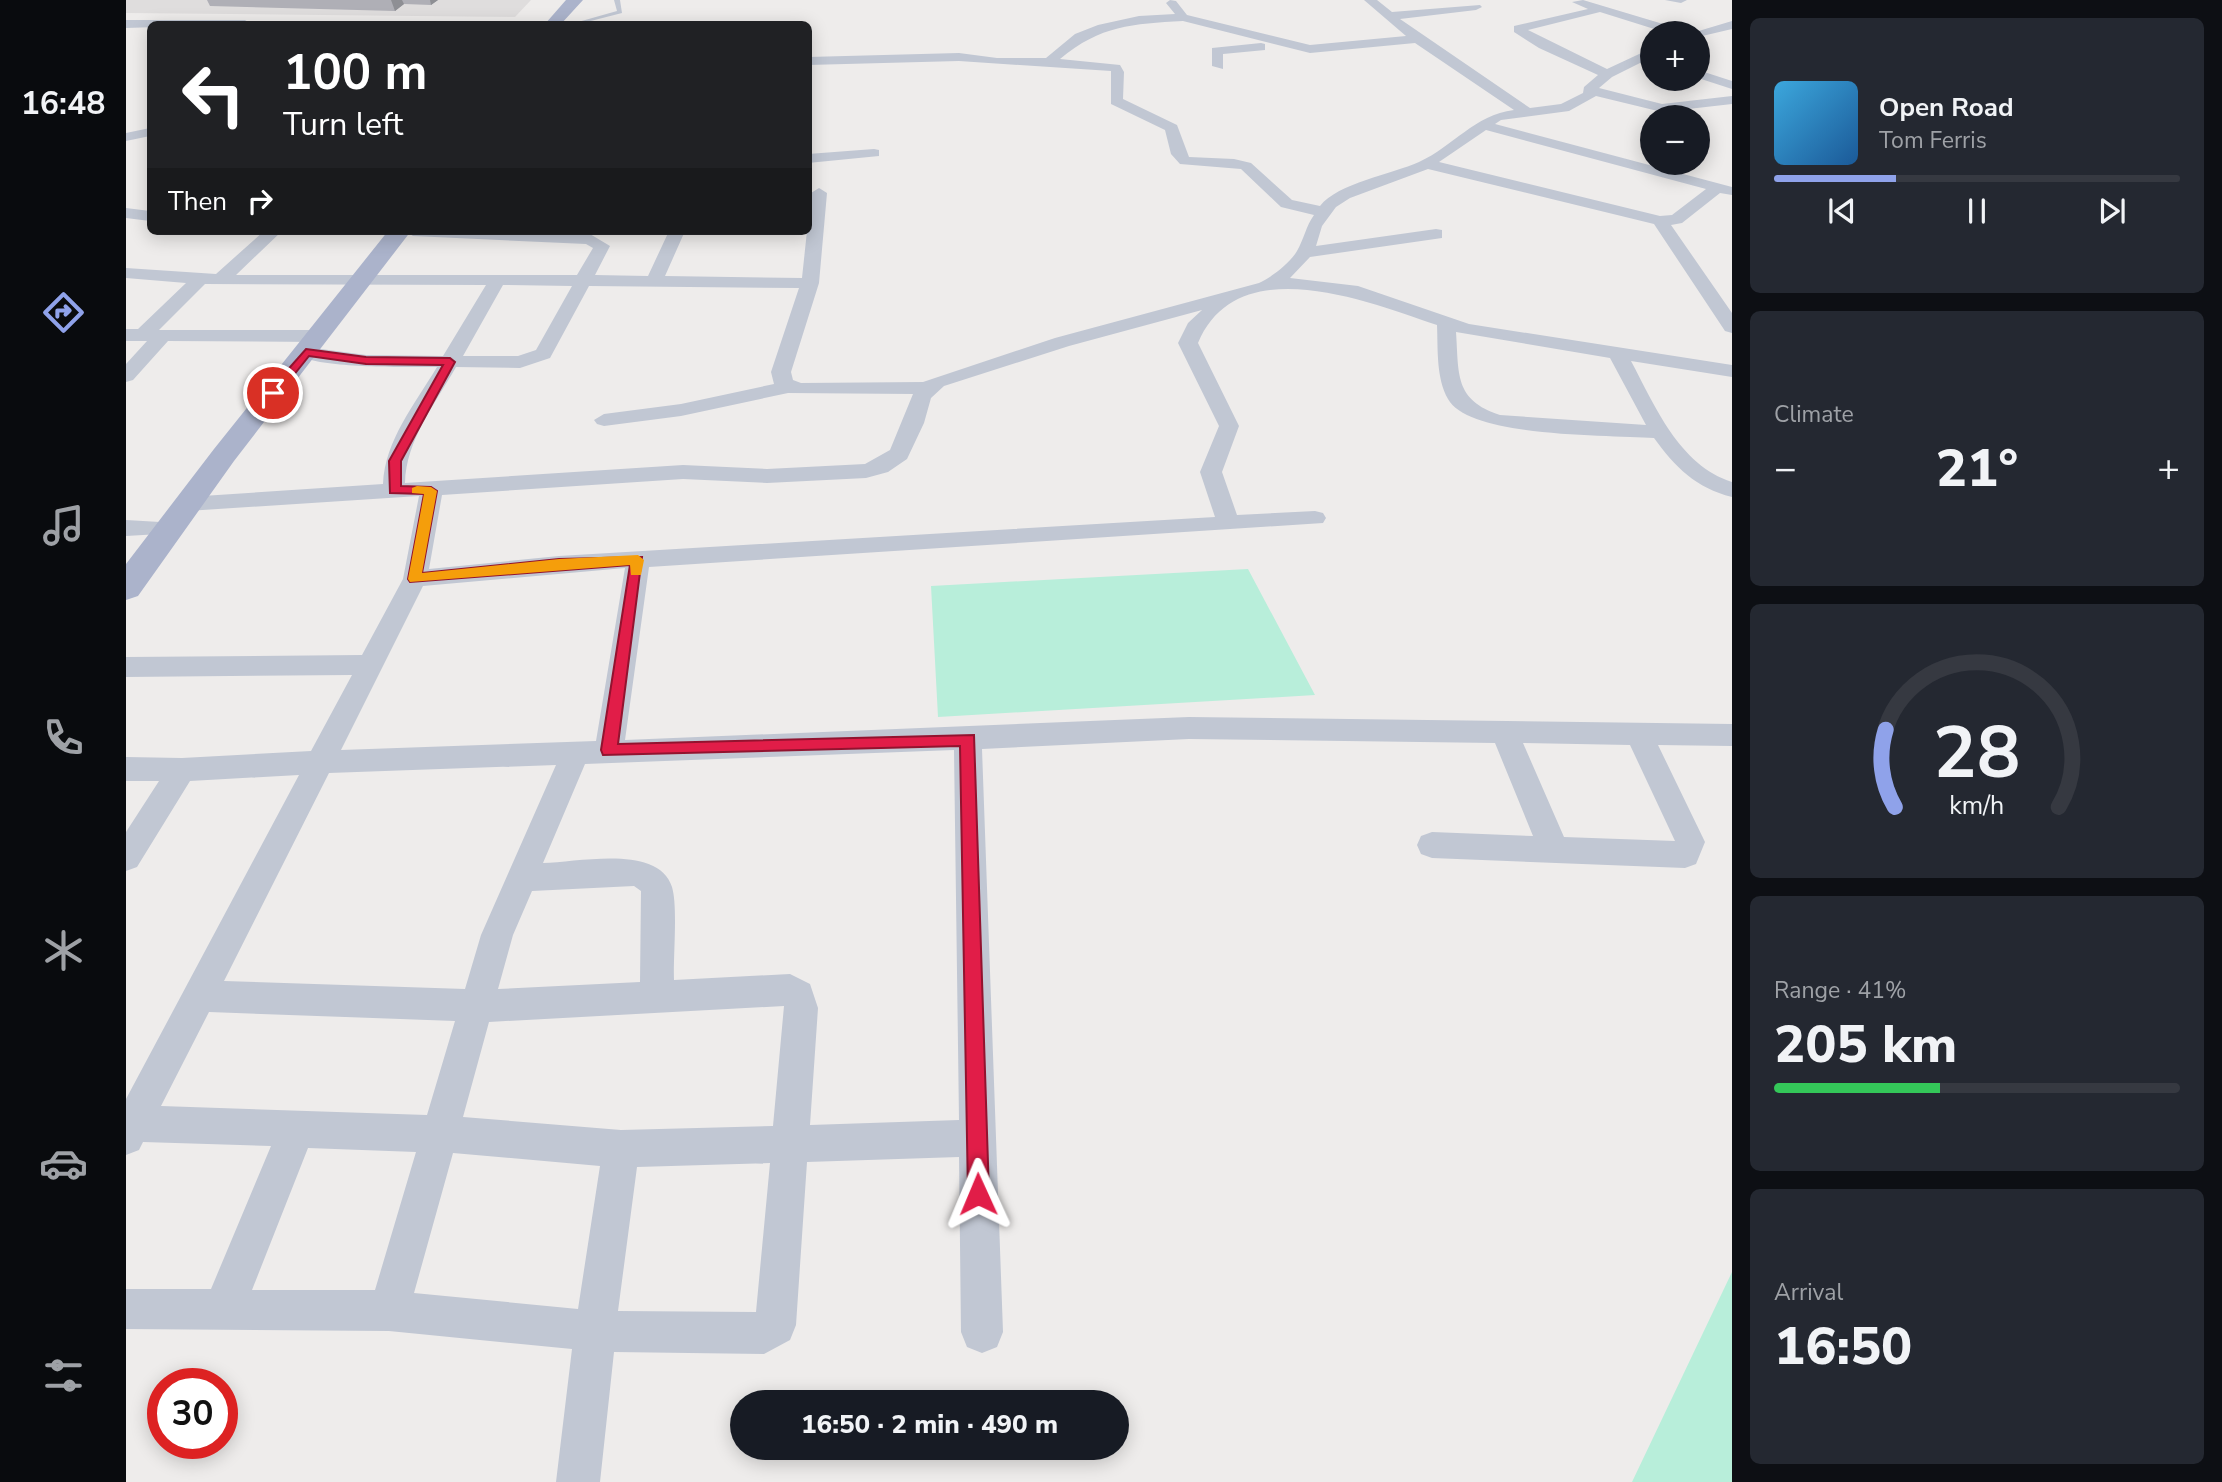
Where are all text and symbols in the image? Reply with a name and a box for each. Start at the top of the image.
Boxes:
map controls [1640,21,1710,175]
button: + [1640,21,1710,91]
text: 100 m [283,39,427,106]
icon: left [168,49,259,140]
text: 16:48 [21,82,105,125]
text: Open Road [1879,90,2014,125]
text: Turn left [283,103,403,146]
button: − [1640,105,1710,175]
text: Tom Ferris [1879,125,1987,156]
icon: right [241,182,279,220]
text: Then [168,184,227,219]
icon: previous [1823,192,1861,230]
icon: pause [1958,192,1996,230]
icon: next [2093,192,2131,230]
icon: directions [39,288,88,337]
pin [243,363,303,423]
icon: arrive [254,374,292,412]
text: Climate [1774,399,1854,430]
text: 21° [1936,433,2018,504]
text: − [1774,443,1797,494]
text: + [2157,443,2180,494]
icon: music [39,501,88,550]
text: 28 [1933,703,2021,803]
icon: phone [39,713,88,762]
text: km/h [1949,789,2005,823]
icon: climate [39,926,88,975]
text: Range · 41% [1774,975,1906,1006]
text: 205 km [1774,1009,1957,1080]
icon: car [39,1139,88,1188]
position arrow [941,1157,1015,1231]
text: Arrival [1774,1277,1843,1308]
text: 16:50 [1774,1311,1912,1382]
icon: filters [39,1351,88,1400]
speed limit sign: 30 [147,1368,238,1459]
text: 16:50 · 2 min · 490 m [801,1407,1058,1442]

